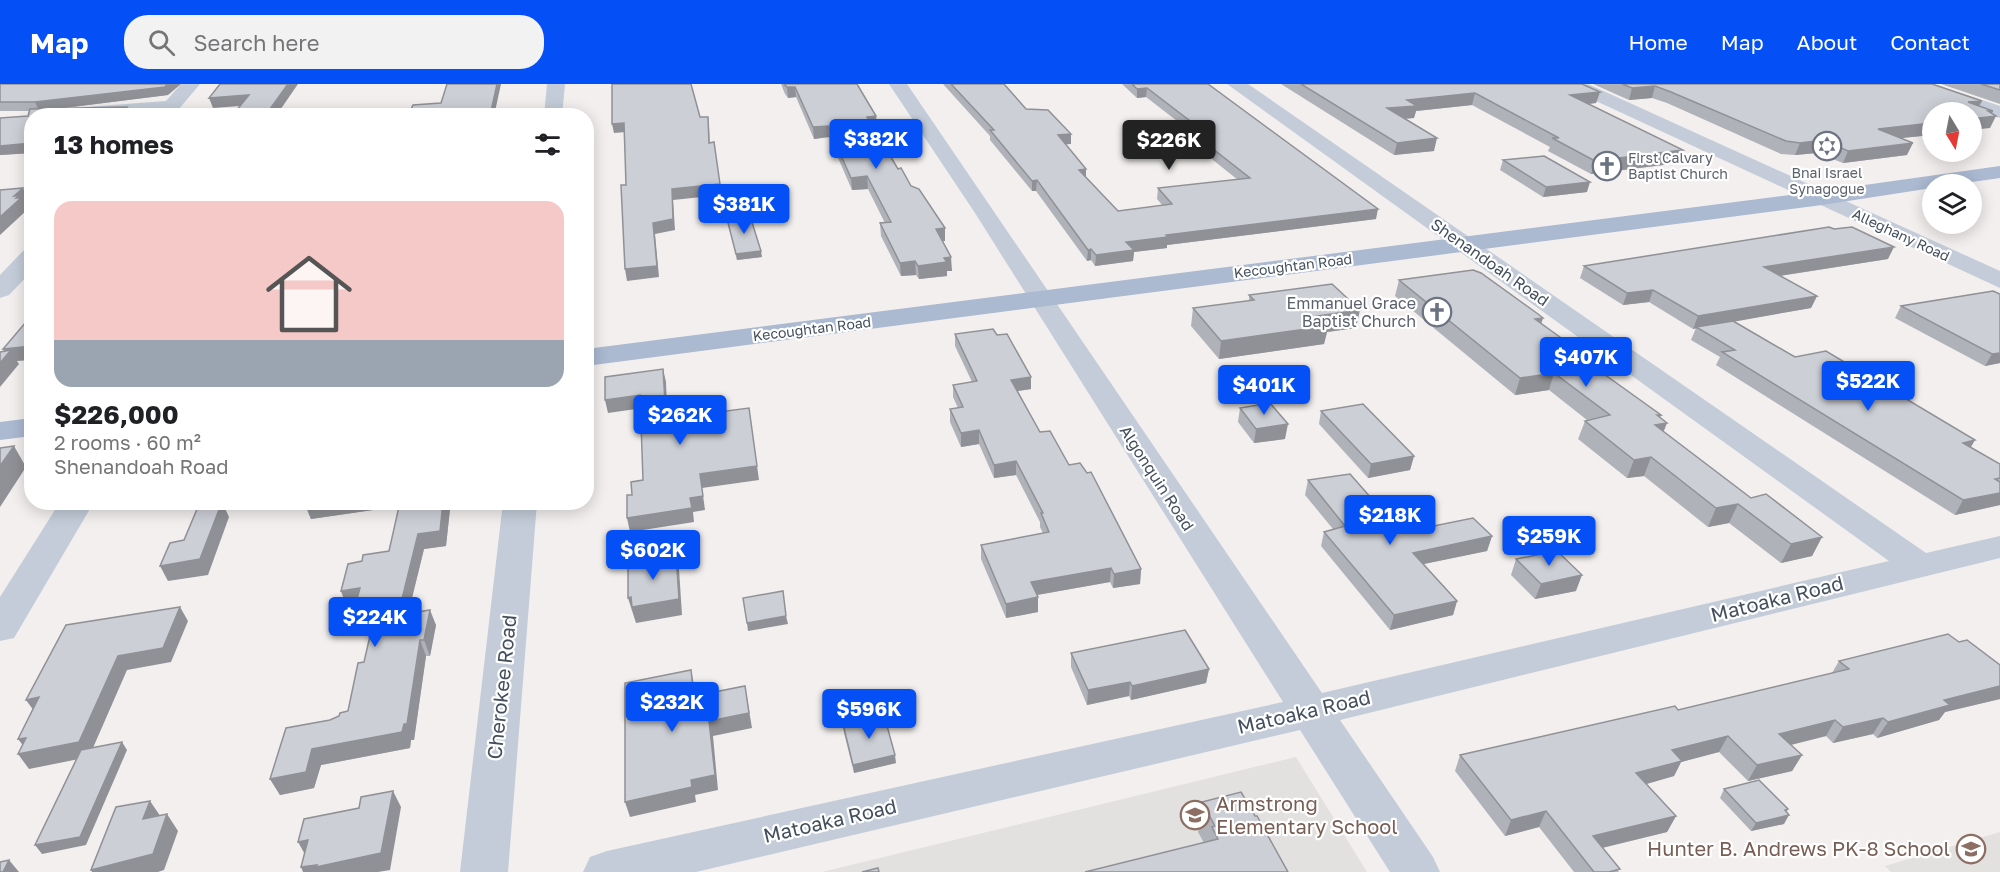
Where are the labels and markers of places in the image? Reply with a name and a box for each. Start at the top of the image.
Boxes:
pin: $382K [834,119,918,170]
pin: $226K [1127,120,1211,171]
synagogue icon: Bnai Israel Synagogue [1811,130,1843,162]
place label: First Calvary Baptist Church [1628,149,1728,182]
church icon: First Calvary Baptist Church [1591,150,1623,182]
place label: Bnai Israel Synagogue [1789,164,1865,197]
pin: $381K [702,184,786,235]
place label: Emmanuel Grace Baptist Church [1287,293,1416,331]
church icon: Emmanuel Grace Baptist Church [1421,296,1453,328]
pin: $407K [1544,337,1628,388]
pin: $522K [1826,361,1910,412]
pin: $401K [1222,365,1306,416]
pin: $262K [638,395,722,446]
pin: $218K [1348,495,1432,546]
pin: $259K [1507,516,1591,567]
pin: $602K [611,530,695,581]
pin: $224K [333,597,417,648]
pin: $232K [630,682,714,733]
pin: $596K [827,689,911,740]
place label: Armstrong Elementary School [1216,791,1398,838]
school or university icon: Armstrong Elementary School [1179,799,1211,831]
school or university icon: Hunter B. Andrews PK-8 School [1955,833,1987,865]
place label: Hunter B. Andrews PK-8 School [1647,836,1950,860]

